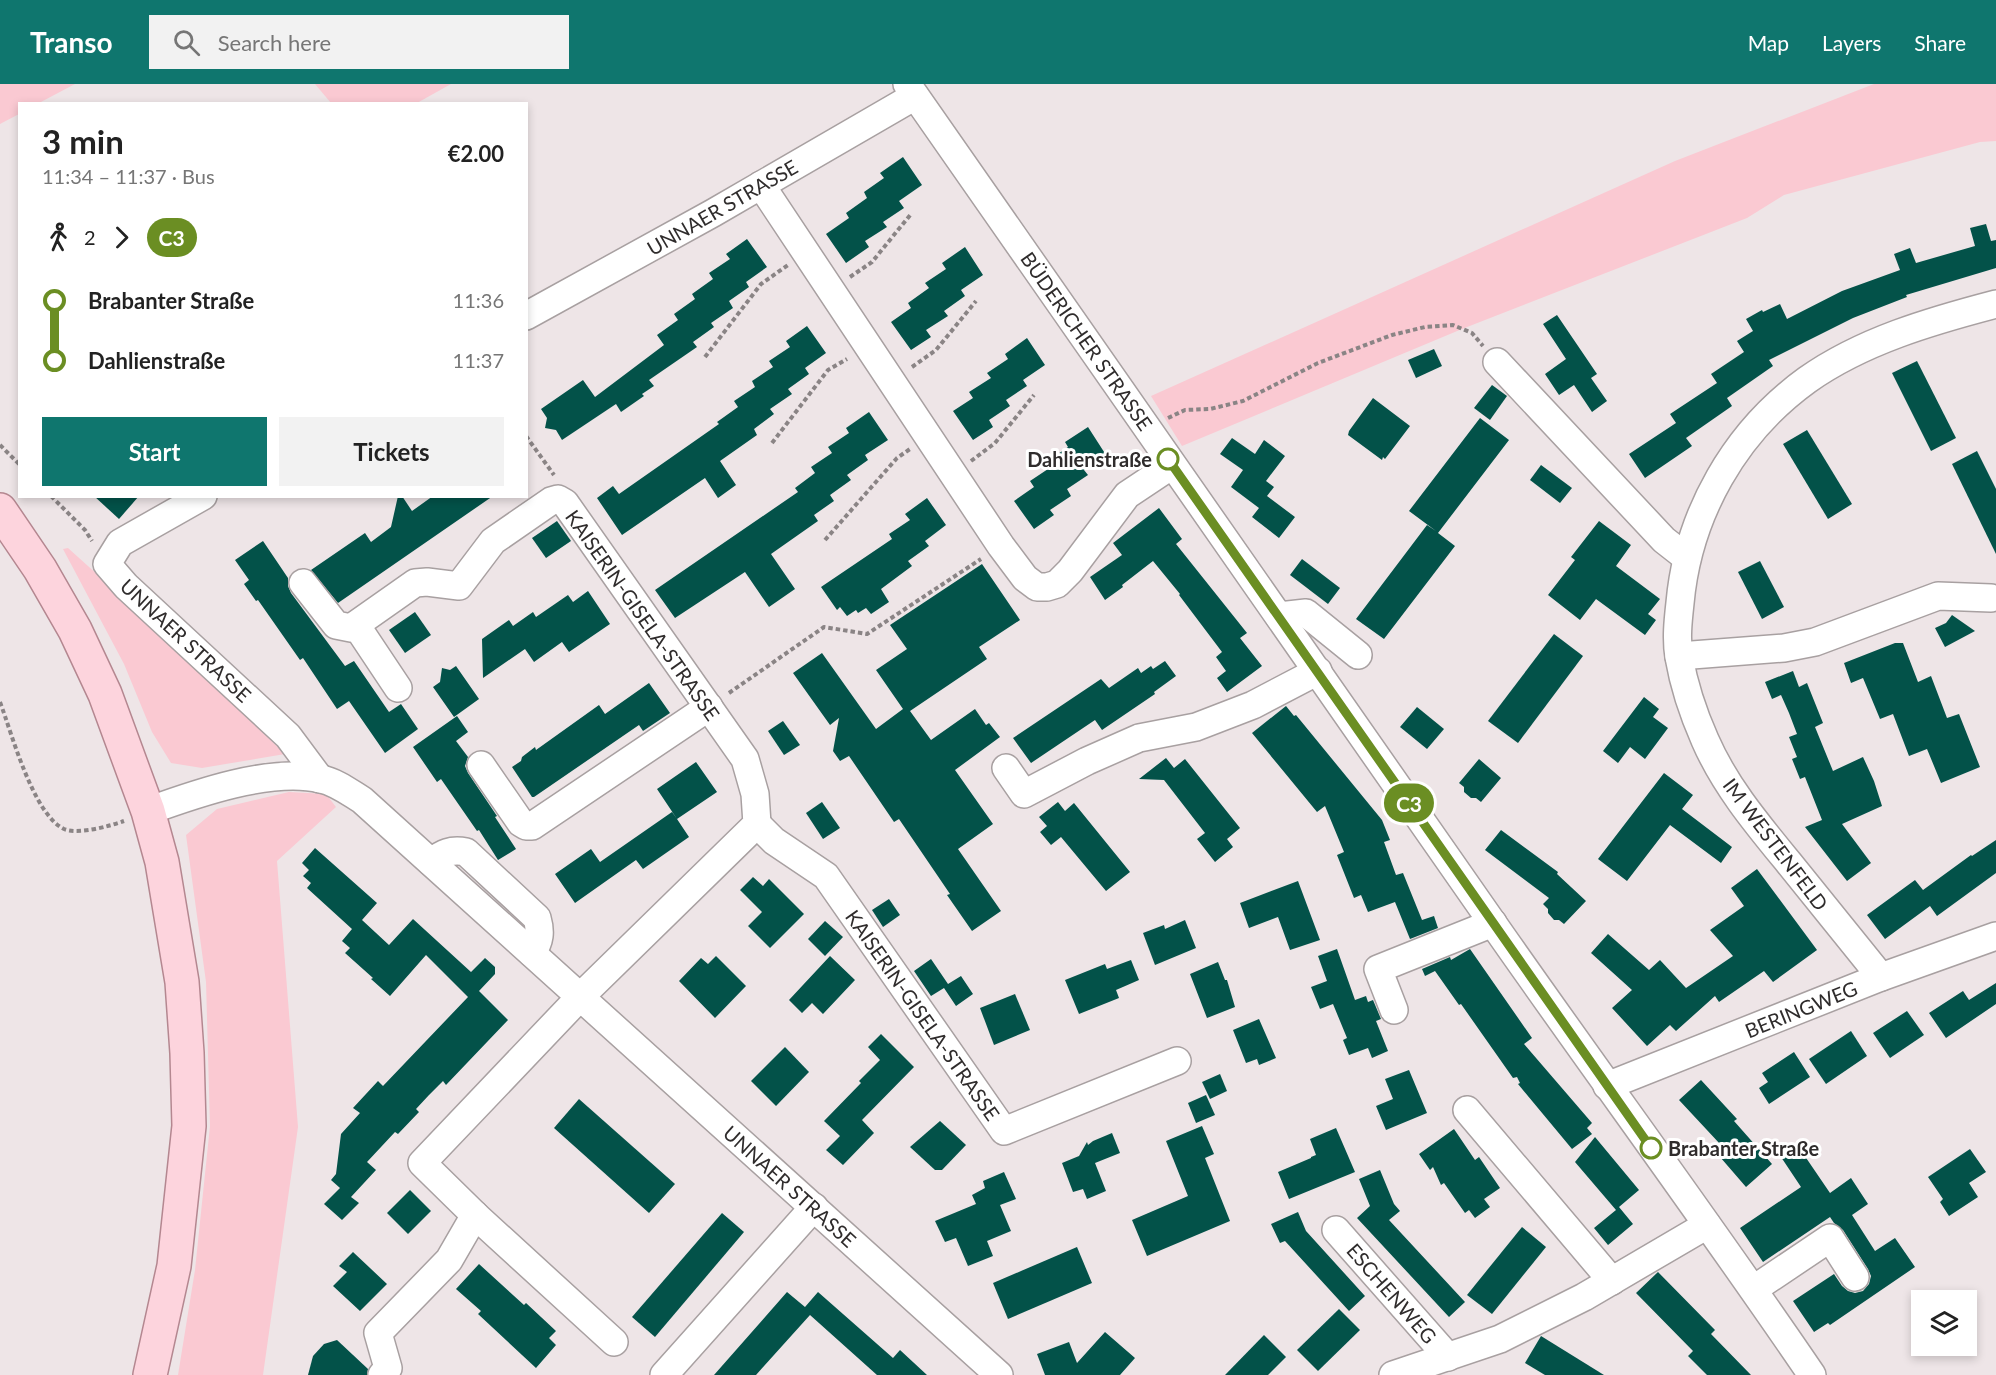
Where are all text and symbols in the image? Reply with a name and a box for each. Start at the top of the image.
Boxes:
search box [149,15,569,69]
text: Transo [30,25,113,59]
icon: search [170,26,203,59]
text: Search here [218,29,331,56]
text: Map [1748,30,1789,55]
text: Layers [1822,30,1881,55]
text: Share [1914,30,1966,55]
text: 3 min [42,121,124,161]
text: €2.00 [448,140,504,167]
street label: UNNAER STRASSE [642,154,802,260]
text: 11:34 – 11:37 · Bus [42,164,215,188]
icon: walk [42,221,75,254]
icon: forward [105,221,138,254]
text: 2 [84,225,96,249]
text: C3 [159,225,185,250]
street label: BÜDERICHER STRASSE [1016,247,1158,435]
text: Brabanter Straße [88,287,254,314]
text: 11:36 [453,288,504,312]
text: Dahlienstraße [88,347,225,374]
text: 11:37 [453,348,504,372]
button: Start [42,417,267,486]
button: Tickets [279,417,504,486]
place label: Dahlienstraße [1027,447,1152,471]
marker: Dahlienstraße [1157,448,1179,470]
street label: KAISERIN-GISELA-STRASSE [561,505,725,725]
street label: UNNAER STRASSE [116,573,256,707]
street label: IM WESTENFELD [1719,773,1833,915]
line badge: C3 [1382,784,1436,822]
text: C3 [1396,791,1422,816]
street label: KAISERIN-GISELA-STRASSE [841,905,1005,1125]
street label: BERINGWEG [1741,976,1861,1042]
street label: UNNAER STRASSE [719,1120,861,1252]
place label: Brabanter Straße [1668,1136,1820,1160]
marker: Brabanter Straße [1640,1137,1662,1159]
street label: ESCHENWEG [1342,1238,1442,1348]
map controls [1911,1290,1977,1356]
button: layers [1911,1290,1977,1356]

